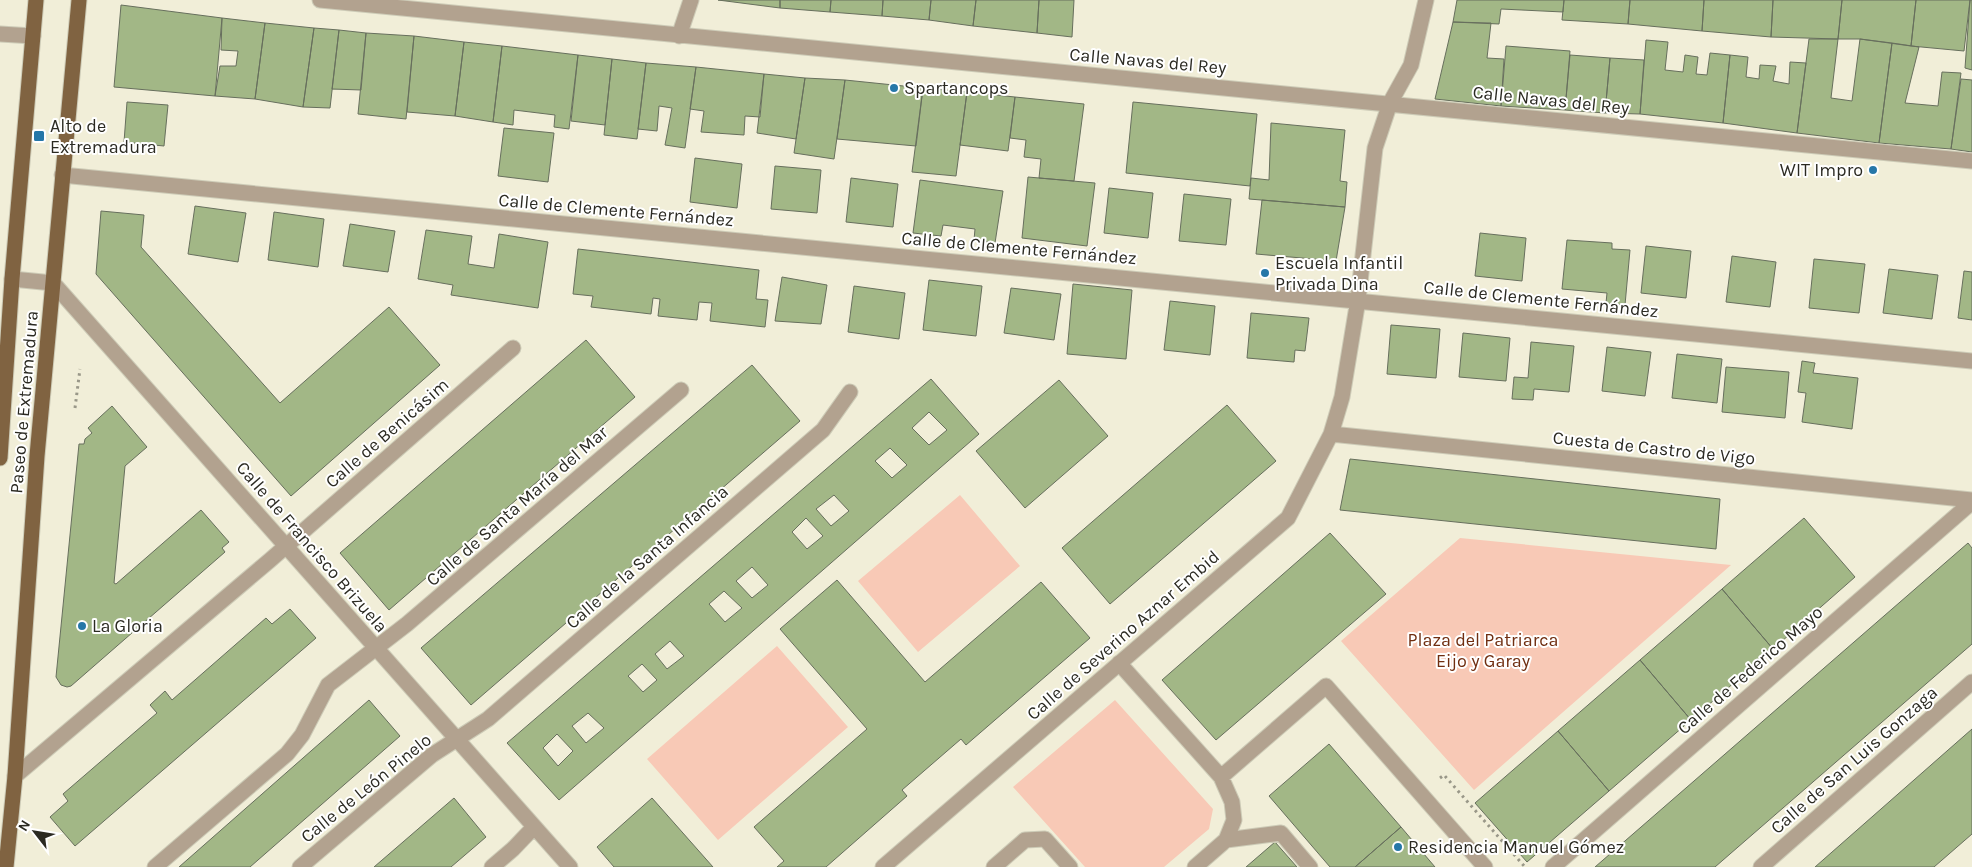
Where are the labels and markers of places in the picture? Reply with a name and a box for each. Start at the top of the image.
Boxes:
place label: Spartancops [904,77,1008,99]
marker: Spartancops [888,82,900,94]
place label: Alto de Extremadura [50,115,157,158]
marker: Alto de Extremadura [32,129,46,143]
place label: WIT Impro [1780,159,1863,181]
marker: WIT Impro [1867,164,1879,176]
place label: Escuela Infantil Privada Dina [1275,252,1403,295]
marker: Escuela Infantil Privada Dina [1259,267,1271,279]
place label: La Gloria [92,615,163,637]
marker: La Gloria [76,620,88,632]
place label: Residencia Manuel Gómez [1408,836,1624,858]
marker: Residencia Manuel Gómez [1392,841,1404,853]

